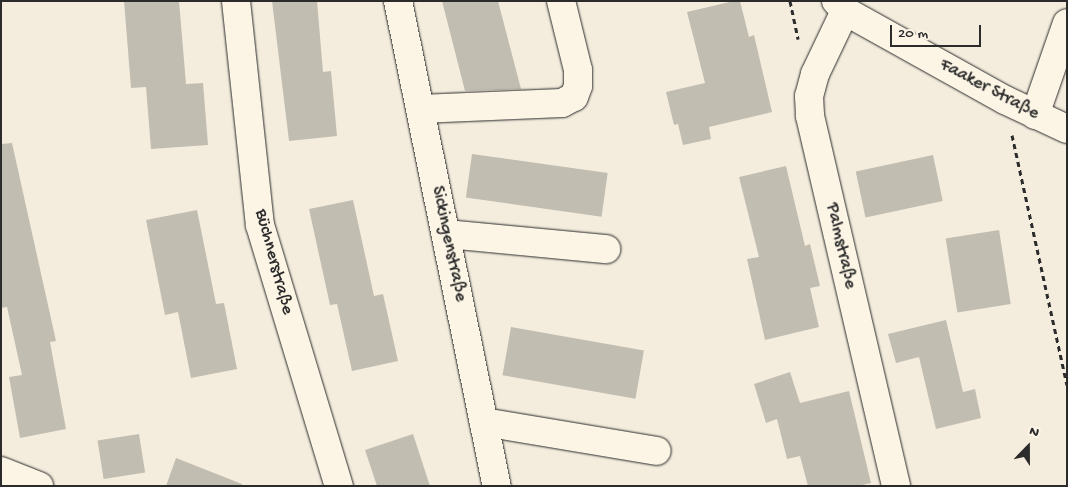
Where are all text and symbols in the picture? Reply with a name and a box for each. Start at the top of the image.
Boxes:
scale bar [893,15,984,47]
text: 20 m [898,25,928,43]
street label: Faaker Straße [936,55,1042,125]
street label: Sickingenstraße [425,184,471,304]
street label: Palmstraße [820,201,860,291]
street label: Büchnerstraße [249,207,297,317]
north arrow [1003,422,1053,472]
text: N [1026,423,1041,442]

